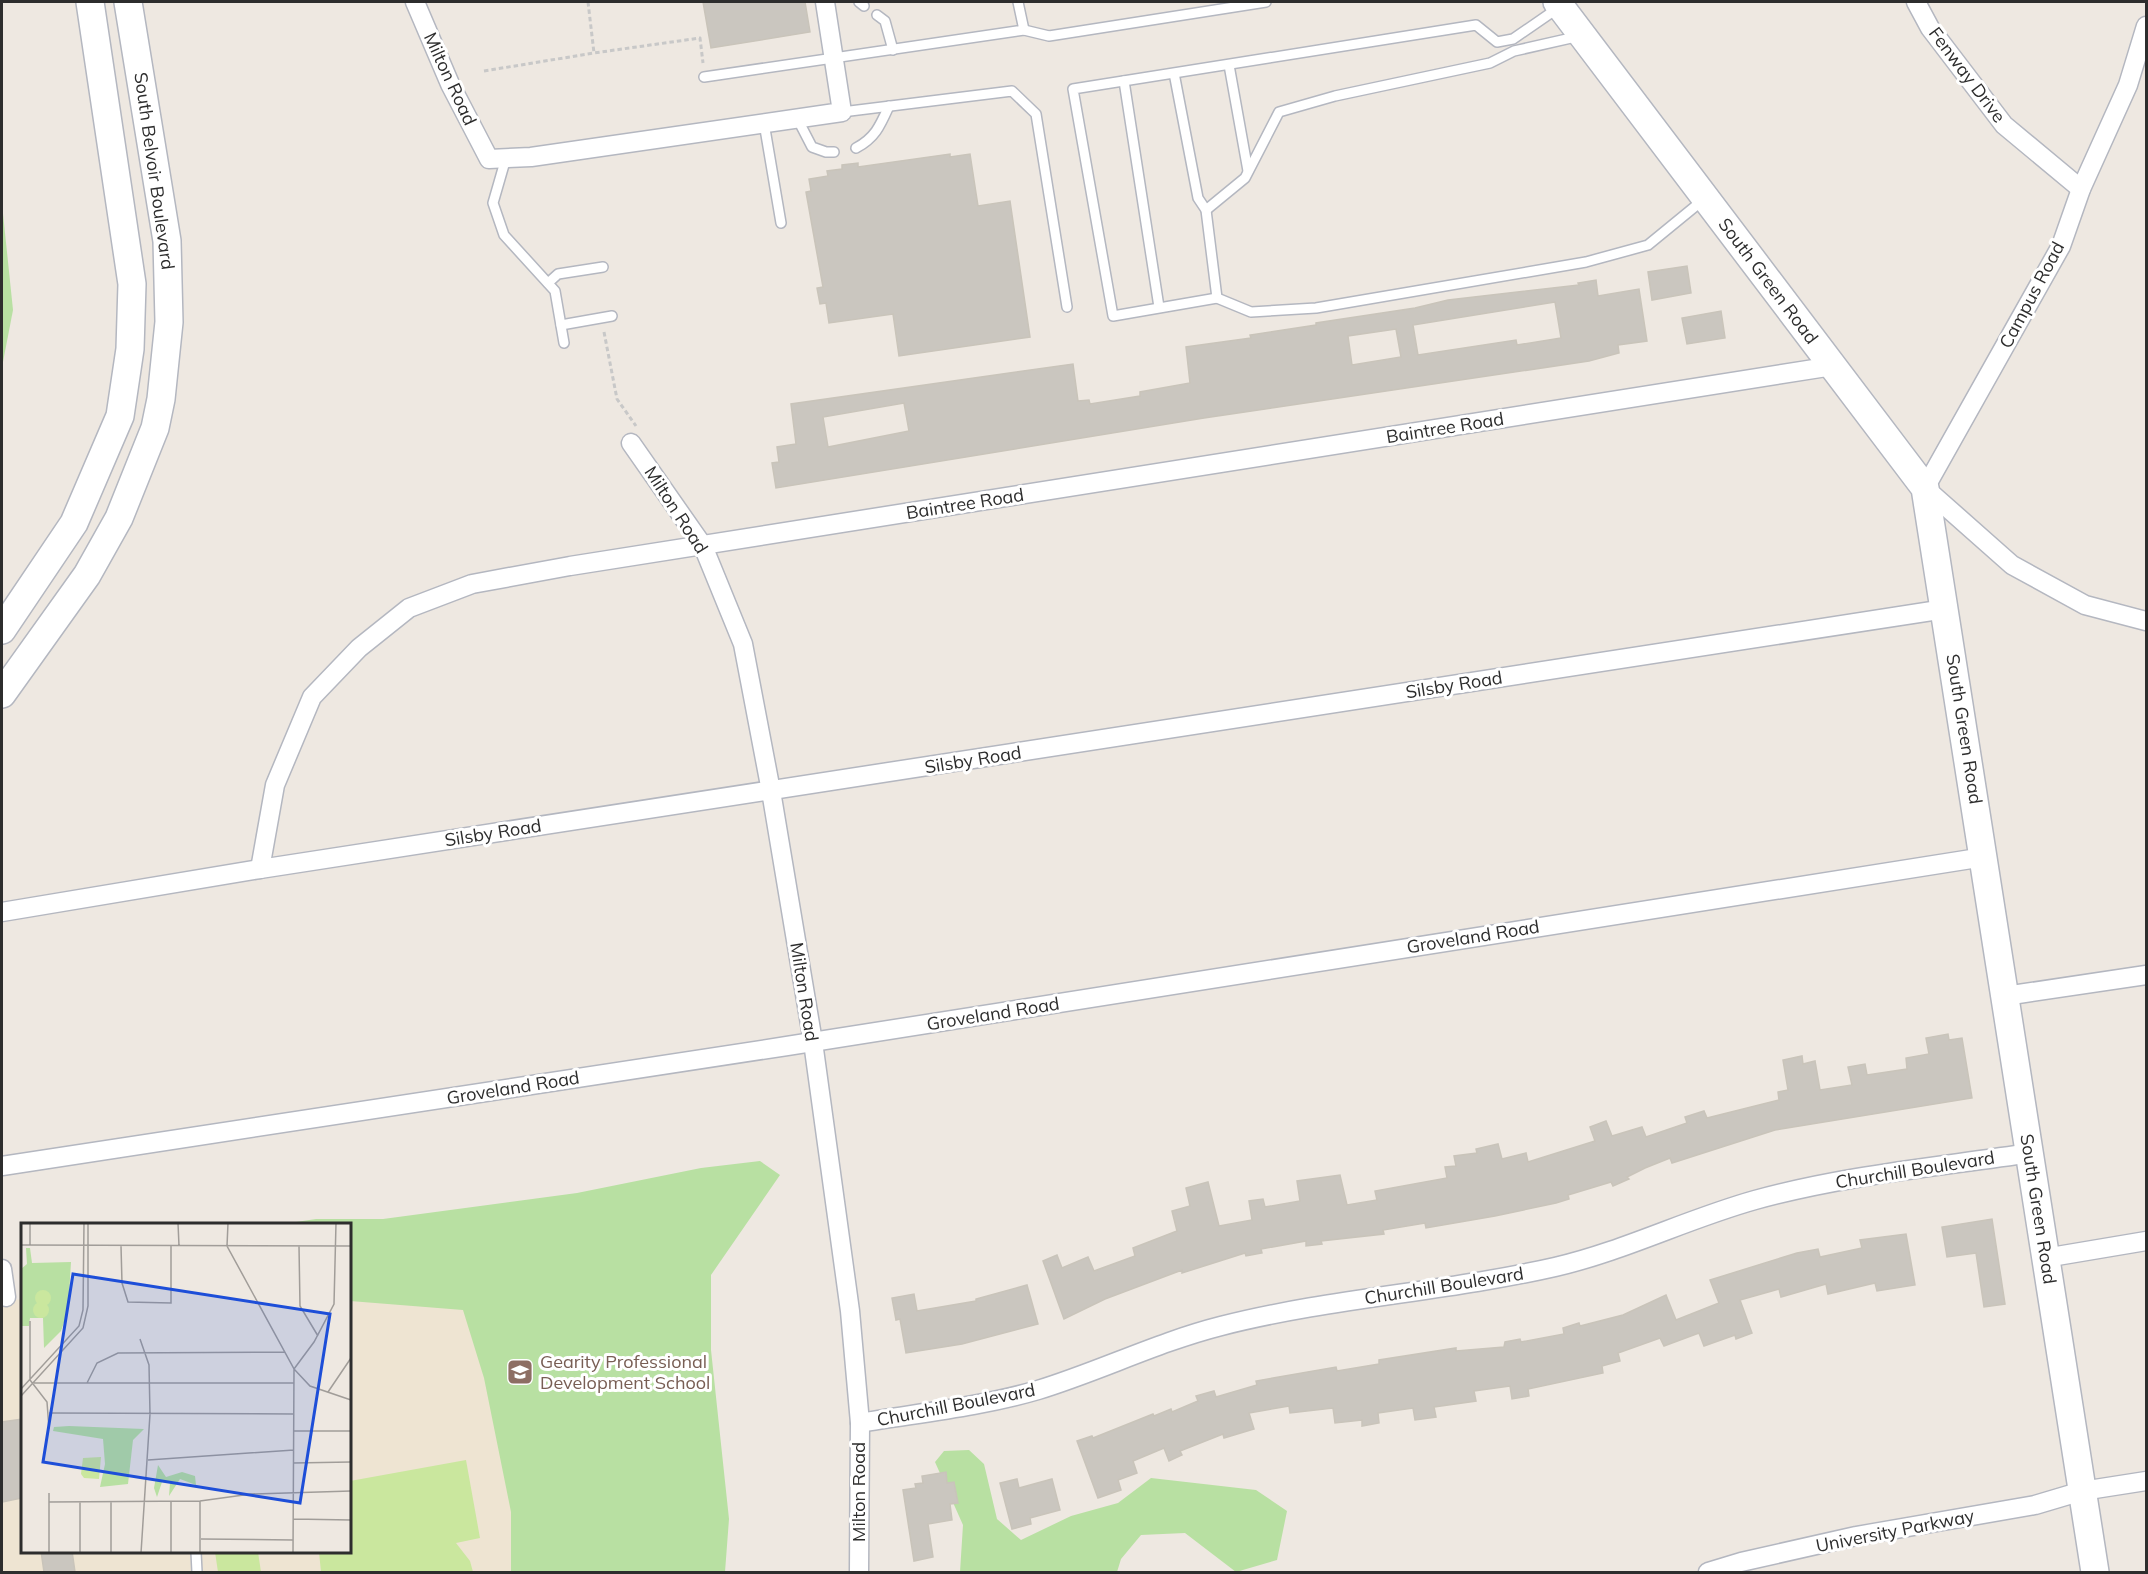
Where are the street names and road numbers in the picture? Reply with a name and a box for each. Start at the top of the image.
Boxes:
street label: Fenway Drive [1924,22,2011,127]
street label: Milton Road [419,29,482,129]
street label: South Belvoir Boulevard [129,71,180,271]
street label: South Green Road [1713,213,1823,348]
street label: Campus Road [1994,237,2069,352]
street label: Baintree Road [1384,407,1505,448]
street label: Milton Road [640,462,713,558]
street label: Baintree Road [904,483,1025,524]
street label: South Green Road [1941,652,1988,806]
street label: Silsby Road [1404,666,1504,704]
street label: Silsby Road [923,741,1023,779]
street label: Silsby Road [443,814,543,852]
street label: Groveland Road [1405,915,1541,958]
street label: Milton Road [785,941,824,1043]
street label: Groveland Road [925,992,1061,1035]
street label: Groveland Road [445,1066,581,1109]
street label: South Green Road [2015,1132,2062,1286]
street label: Churchill Boulevard [1834,1146,1996,1193]
street label: Churchill Boulevard [1363,1262,1525,1309]
street label: Churchill Boulevard [875,1378,1037,1431]
street label: Milton Road [847,1442,870,1542]
street label: University Parkway [1814,1504,1976,1557]

